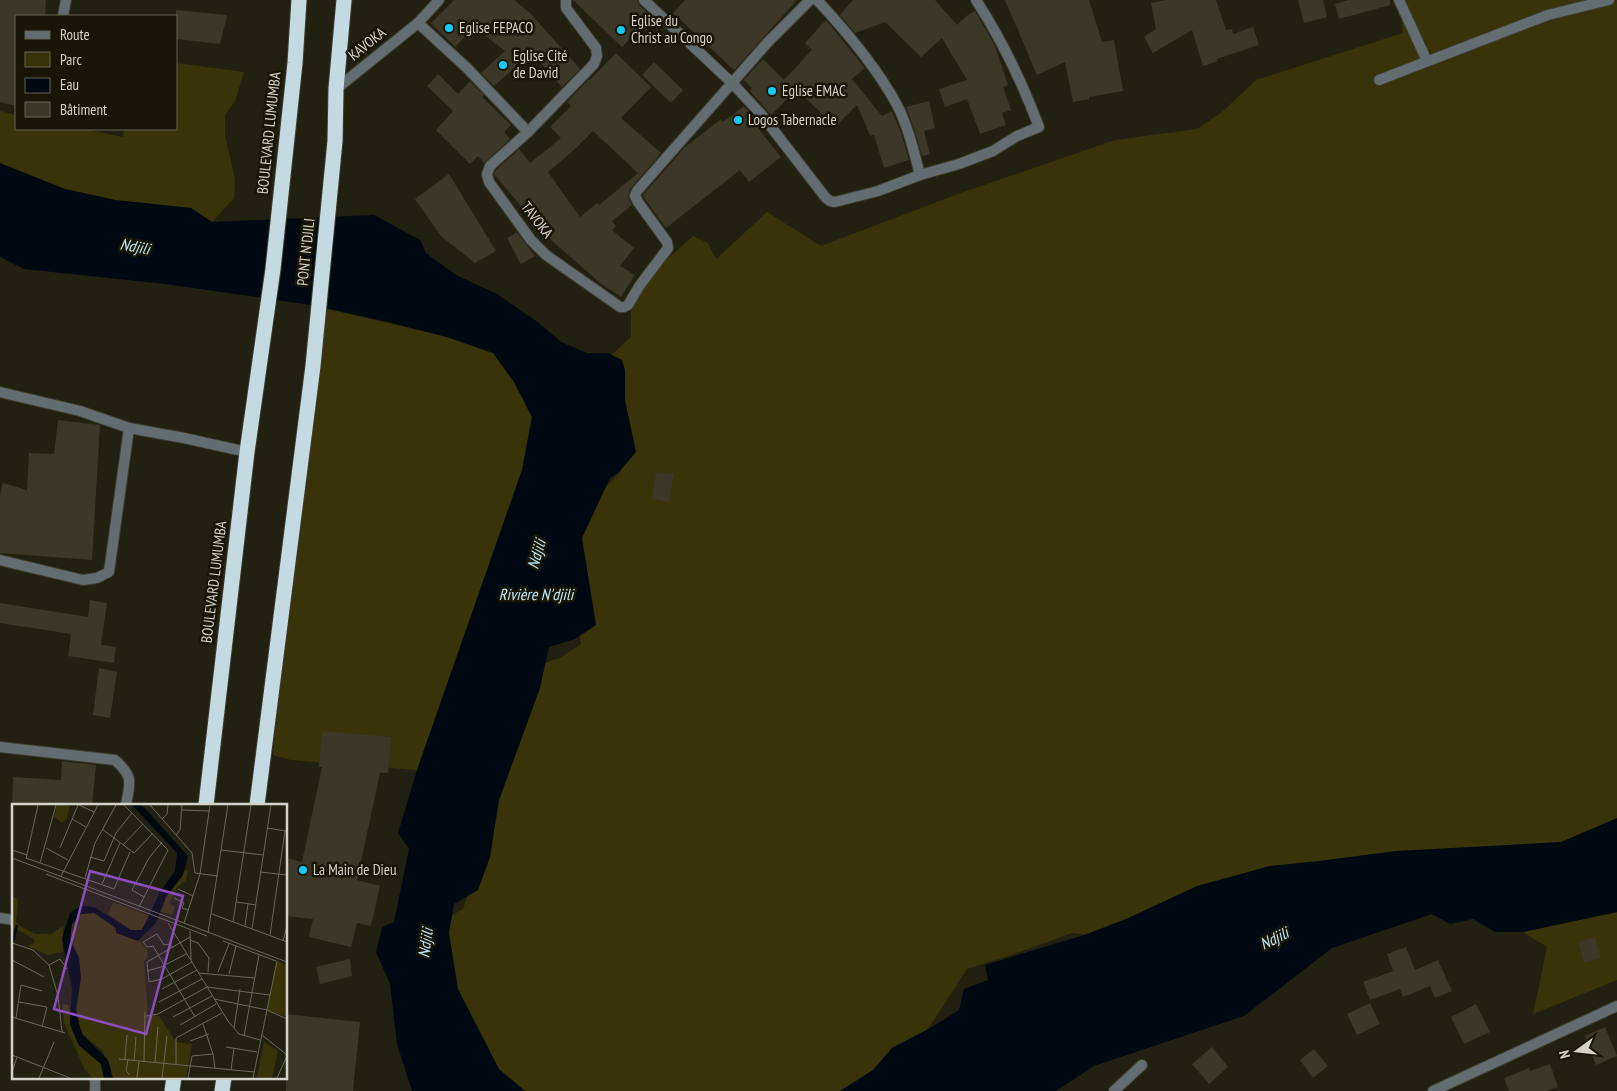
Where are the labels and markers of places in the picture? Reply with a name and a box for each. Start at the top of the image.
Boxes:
place label: Eglise du Christ au Congo [631,11,712,47]
place label: Eglise FEPACO [459,18,533,37]
marker: Eglise FEPACO [443,22,455,34]
marker: Eglise du Christ au Congo [615,24,627,36]
place label: Eglise Cité de David [513,46,567,82]
marker: Eglise Cité de David [497,59,509,71]
place label: Eglise EMAC [782,81,846,100]
marker: Eglise EMAC [766,85,778,97]
place label: Logos Tabernacle [748,110,837,129]
marker: Logos Tabernacle [732,114,744,126]
place label: La Main de Dieu [313,860,396,879]
marker: La Main de Dieu [297,864,309,876]

